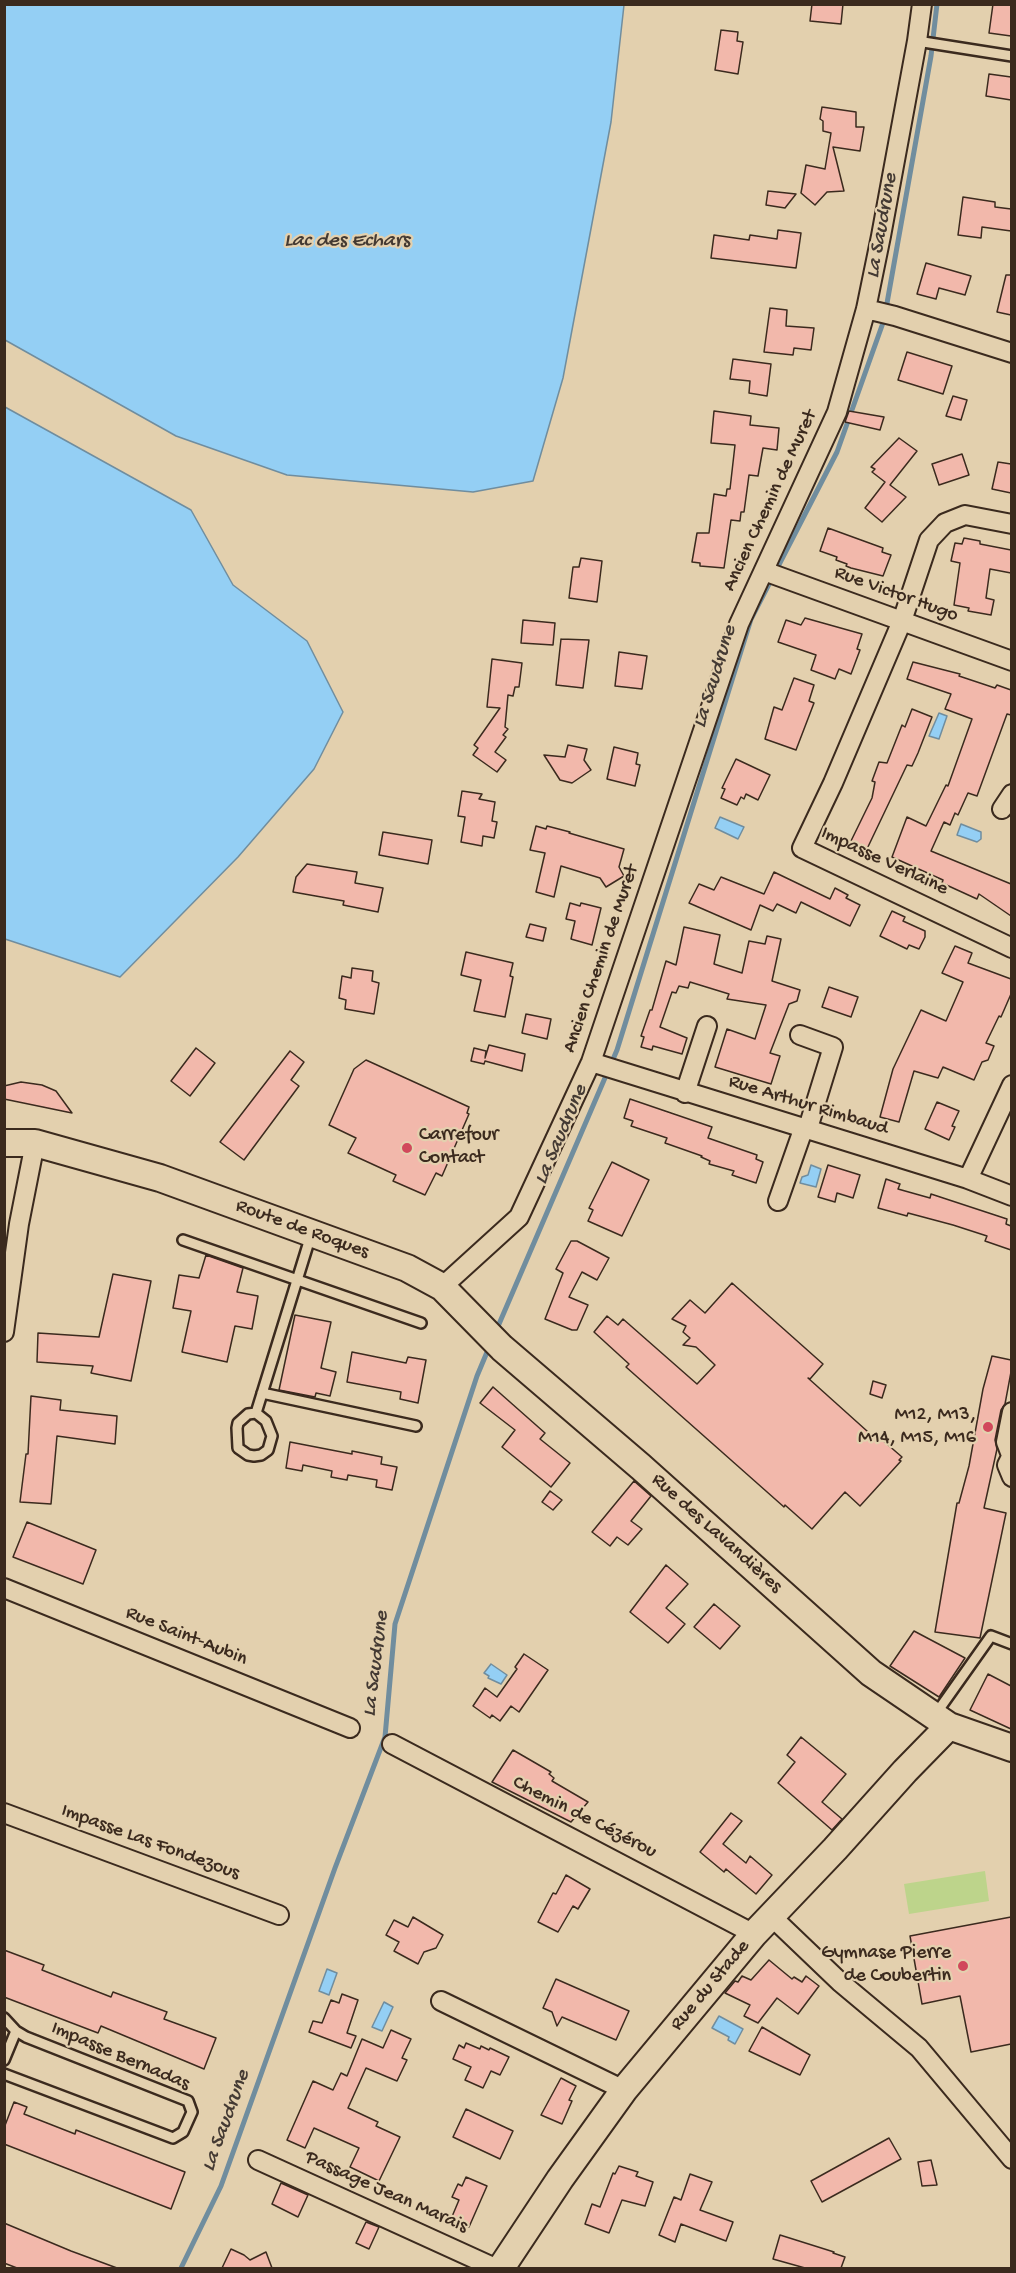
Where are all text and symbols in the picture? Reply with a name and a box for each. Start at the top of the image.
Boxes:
water label: La Saudrune [861,172,905,280]
water label: Lac des Echars [284,229,410,255]
street label: Ancien Chemin de Muret [718,407,824,595]
street label: Rue Victor Hugo [831,561,961,629]
water label: La Saudrune [688,623,744,731]
street label: Impasse Verlaine [816,822,952,902]
street label: Ancien Chemin de Muret [559,862,645,1056]
street label: Rue Arthur Rimbaud [725,1070,891,1142]
water label: La Saudrune [530,1081,594,1189]
place label: Carrefour Contact [419,1124,498,1171]
marker: Carrefour Contact [400,1141,414,1155]
street label: Route de Roques [232,1195,372,1265]
place label: M12, M13, M14, M15, M16 [858,1404,976,1451]
marker: M12, M13, M14, M15, M16 [981,1420,995,1434]
street label: Rue des Lavandières [646,1469,786,1599]
street label: Rue Saint-Aubin [122,1602,250,1672]
water label: La Saudrune [358,1610,396,1718]
street label: Chemin de Cézérou [508,1771,660,1865]
street label: Impasse Las Fondezous [57,1800,243,1886]
street label: Rue du Stade [666,1936,756,2036]
place label: Gymnase Pierre de Coubertin [821,1942,951,1989]
marker: Gymnase Pierre de Coubertin [956,1959,970,1973]
street label: Impasse Bernadas [47,2017,193,2097]
water label: La Saudrune [197,2067,257,2175]
street label: Passage Jean Marais [301,2146,471,2240]

